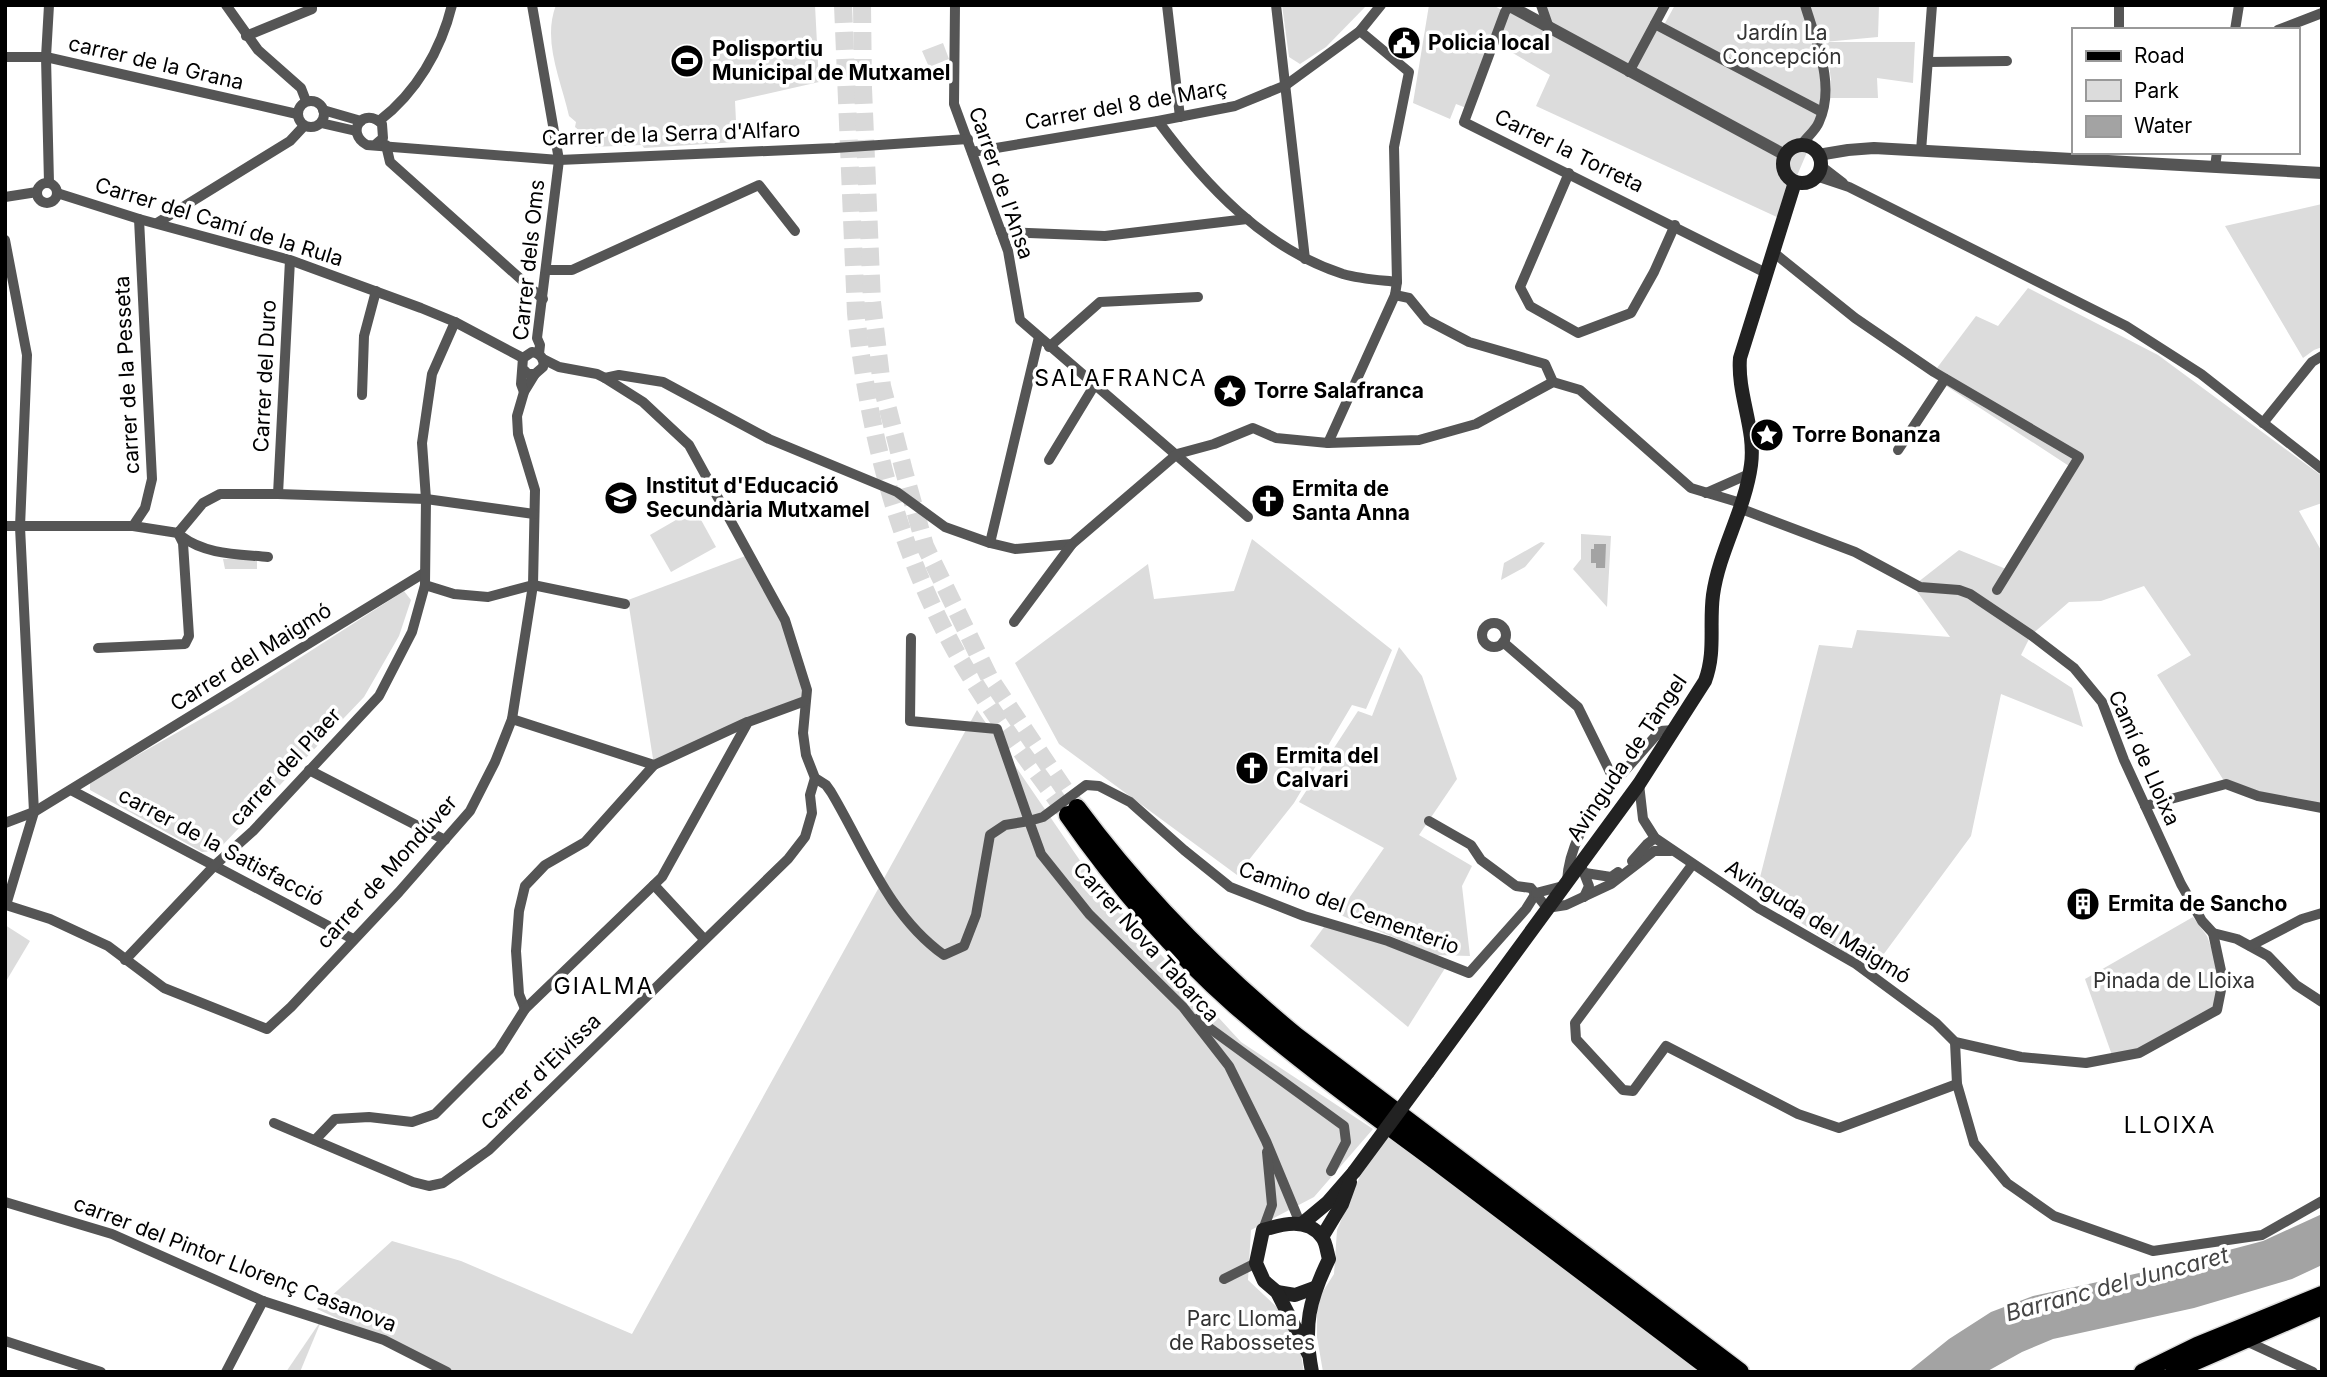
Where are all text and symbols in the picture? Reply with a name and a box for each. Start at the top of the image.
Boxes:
park label: Jardín La Concepción [1722,20,1842,69]
public building icon: Policia local [1385,24,1423,62]
legend [2072,28,2299,154]
street label: carrer de la Grana [66,30,246,95]
place label: Policia local [1428,30,1550,55]
place label: Polisportiu Municipal de Mutxamel [712,36,951,85]
sports icon: Polisportiu Municipal de Mutxamel [668,42,706,80]
text: Road [2134,43,2185,68]
street label: Carrer del 8 de Març [1023,74,1229,135]
text: Park [2134,78,2179,103]
street label: Carrer de l'Ansa [964,103,1039,262]
street label: Carrer la Torreta [1490,104,1648,198]
text: Water [2134,113,2192,138]
street label: Carrer de la Serra d'Alfaro [541,116,801,151]
street label: Carrer del Camí de la Rula [92,172,346,271]
street label: Carrer dels Oms [508,178,549,342]
street label: carrer de la Pesseta [109,275,144,475]
street label: Carrer del Duro [248,299,281,453]
district label: SALAFRANCA [1034,364,1208,392]
place icon: Torre Salafranca [1211,372,1249,410]
place label: Torre Salafranca [1254,378,1424,403]
place icon: Torre Bonanza [1748,416,1786,454]
place label: Torre Bonanza [1792,422,1941,447]
place label: Institut d'Educació Secundària Mutxamel [646,473,870,522]
place label: Ermita de Santa Anna [1292,476,1410,525]
school or university icon: Institut d'Educació Secundària Mutxamel [602,479,640,517]
church icon: Ermita de Santa Anna [1249,482,1287,520]
street label: Carrer del Maigmó [166,597,336,716]
street label: Avinguda de Tàngel [1562,670,1692,846]
street label: Camí de Lloixa [2103,686,2185,829]
street label: carrer del Plaer [224,702,346,831]
place label: Ermita del Calvari [1276,743,1379,792]
church icon: Ermita del Calvari [1233,749,1271,787]
street label: carrer de la Satisfacció [114,782,328,911]
street label: carrer de Mondúver [311,790,462,953]
street label: Avinguda del Maigmó [1721,854,1916,989]
street label: Camino del Cementerio [1235,856,1463,959]
street label: Carrer Nova Tabarca [1068,857,1225,1027]
building icon: Ermita de Sancho [2064,885,2102,923]
place label: Ermita de Sancho [2108,891,2287,916]
park label: Pinada de Lloixa [2093,968,2255,993]
district label: GIALMA [554,972,654,1000]
street label: Carrer d'Eivissa [476,1008,606,1135]
district label: LLOIXA [2124,1111,2216,1139]
street label: carrer del Pintor Llorenç Casanova [70,1190,400,1337]
water label: Barranc del Juncaret [2002,1241,2232,1327]
park label: Parc Lloma de Rabossetes [1169,1306,1315,1355]

